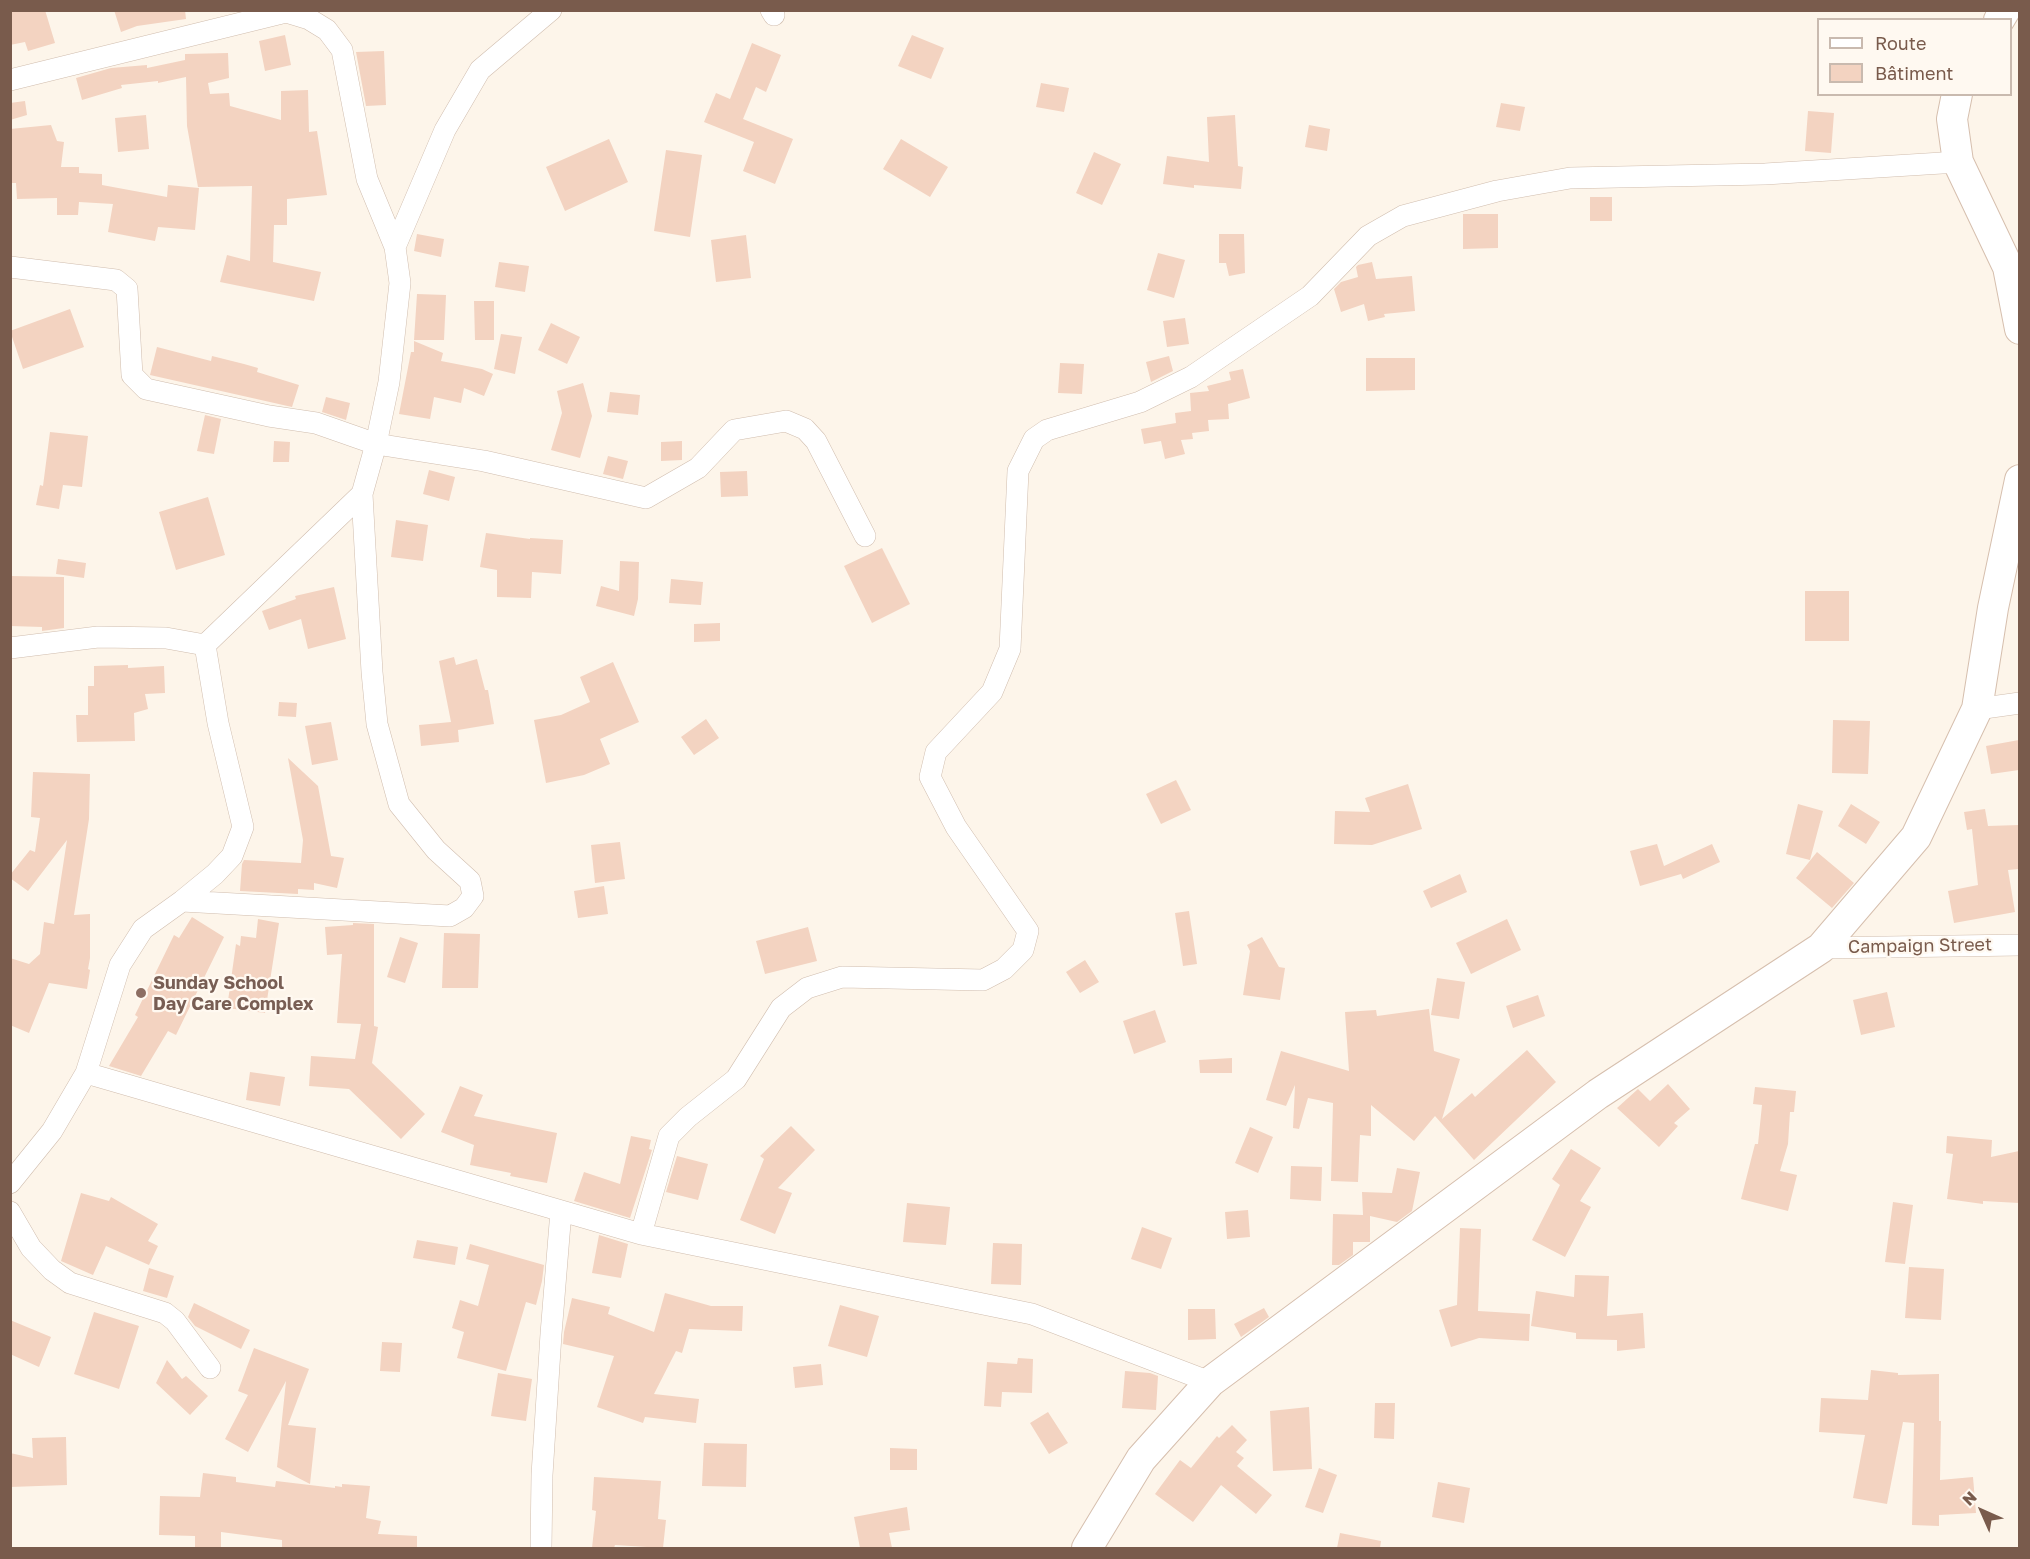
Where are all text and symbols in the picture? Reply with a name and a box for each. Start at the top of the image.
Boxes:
legend [1817,18,2012,96]
text: Route [1875,32,1926,54]
text: Bâtiment [1875,62,1954,84]
street label: Campaign Street [1848,934,1992,958]
place label: Sunday School Day Care Complex [153,972,313,1014]
marker: Sunday School Day Care Complex [134,986,148,1000]
north arrow [1952,1481,2012,1541]
text: N [1958,1487,1981,1510]

